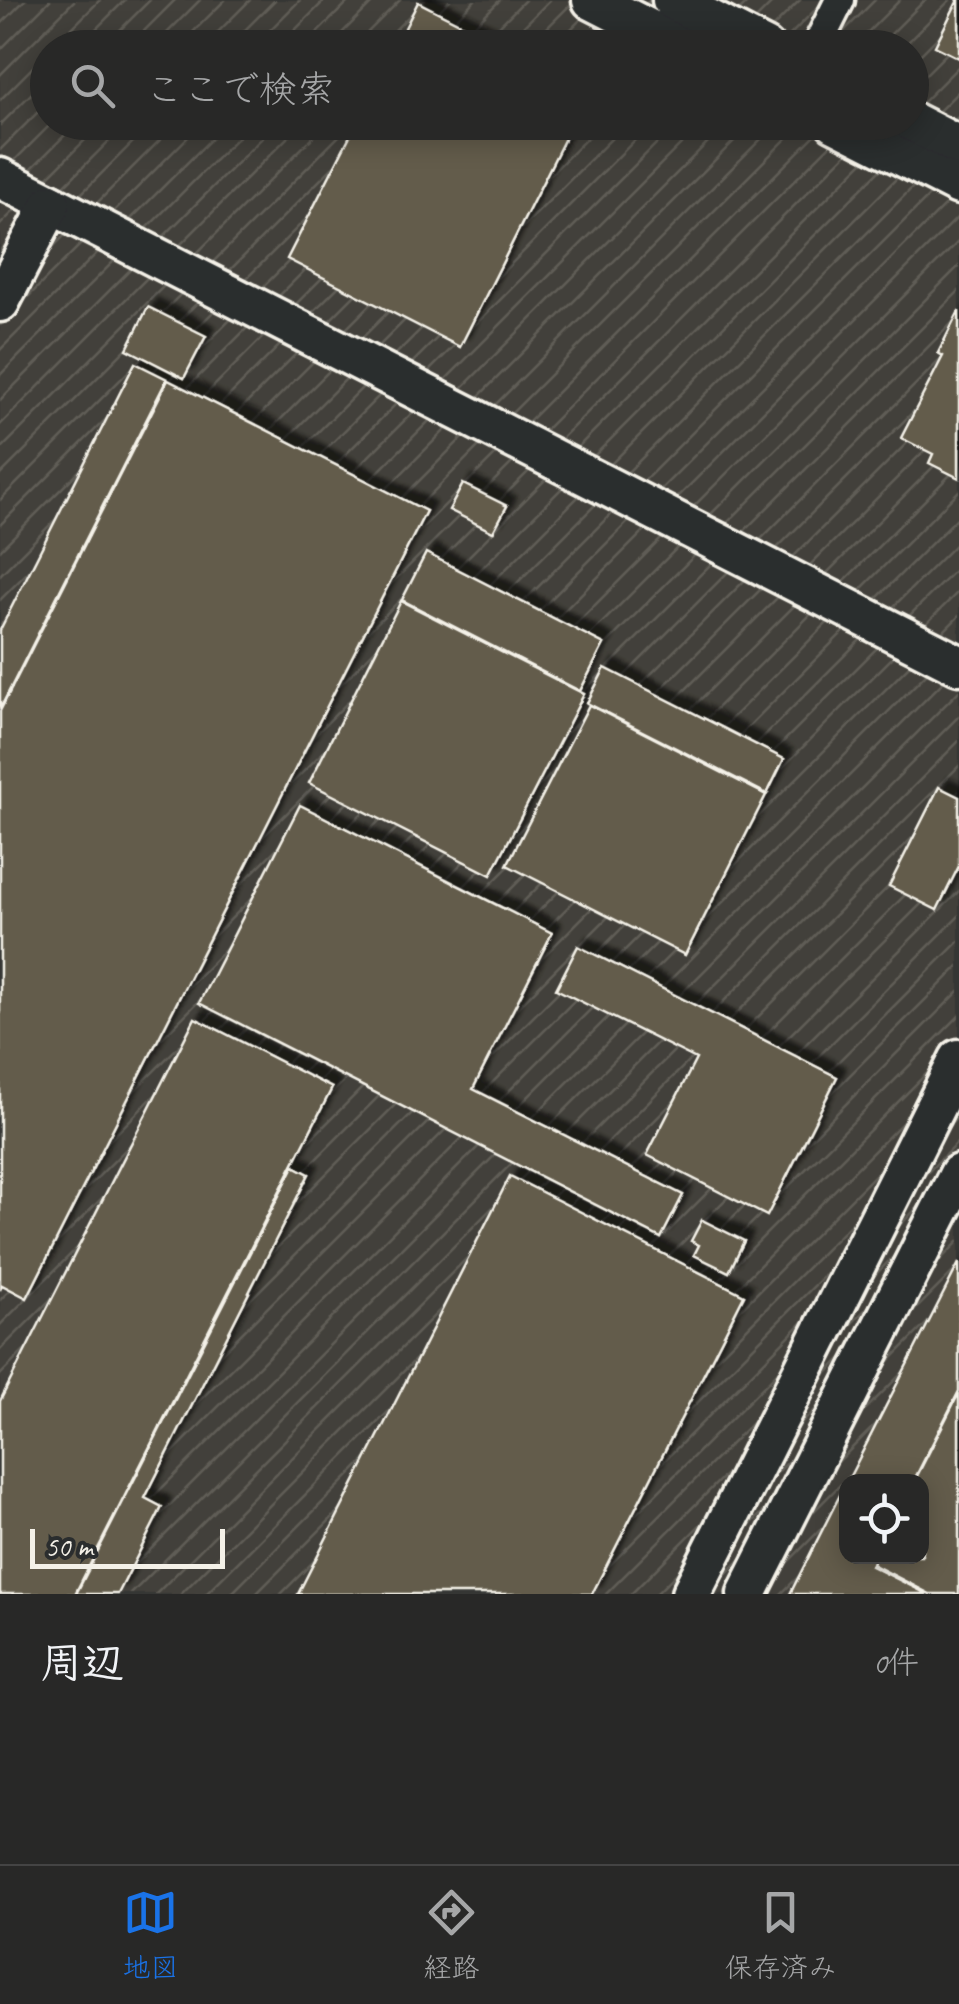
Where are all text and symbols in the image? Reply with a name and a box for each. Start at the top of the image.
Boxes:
search box [30,30,929,140]
icon: search [65,58,120,113]
text: ここで検索 [145,66,335,113]
map controls [839,1474,929,1564]
button: locate [839,1474,929,1564]
scale bar [30,1524,225,1568]
text: 50 m [45,1529,93,1564]
text: 周辺 [40,1637,124,1690]
text: 0件 [873,1642,919,1683]
tab: 地図 [122,1885,179,1985]
tab: 経路 [423,1885,480,1985]
tab: 保存済み [724,1885,837,1985]

